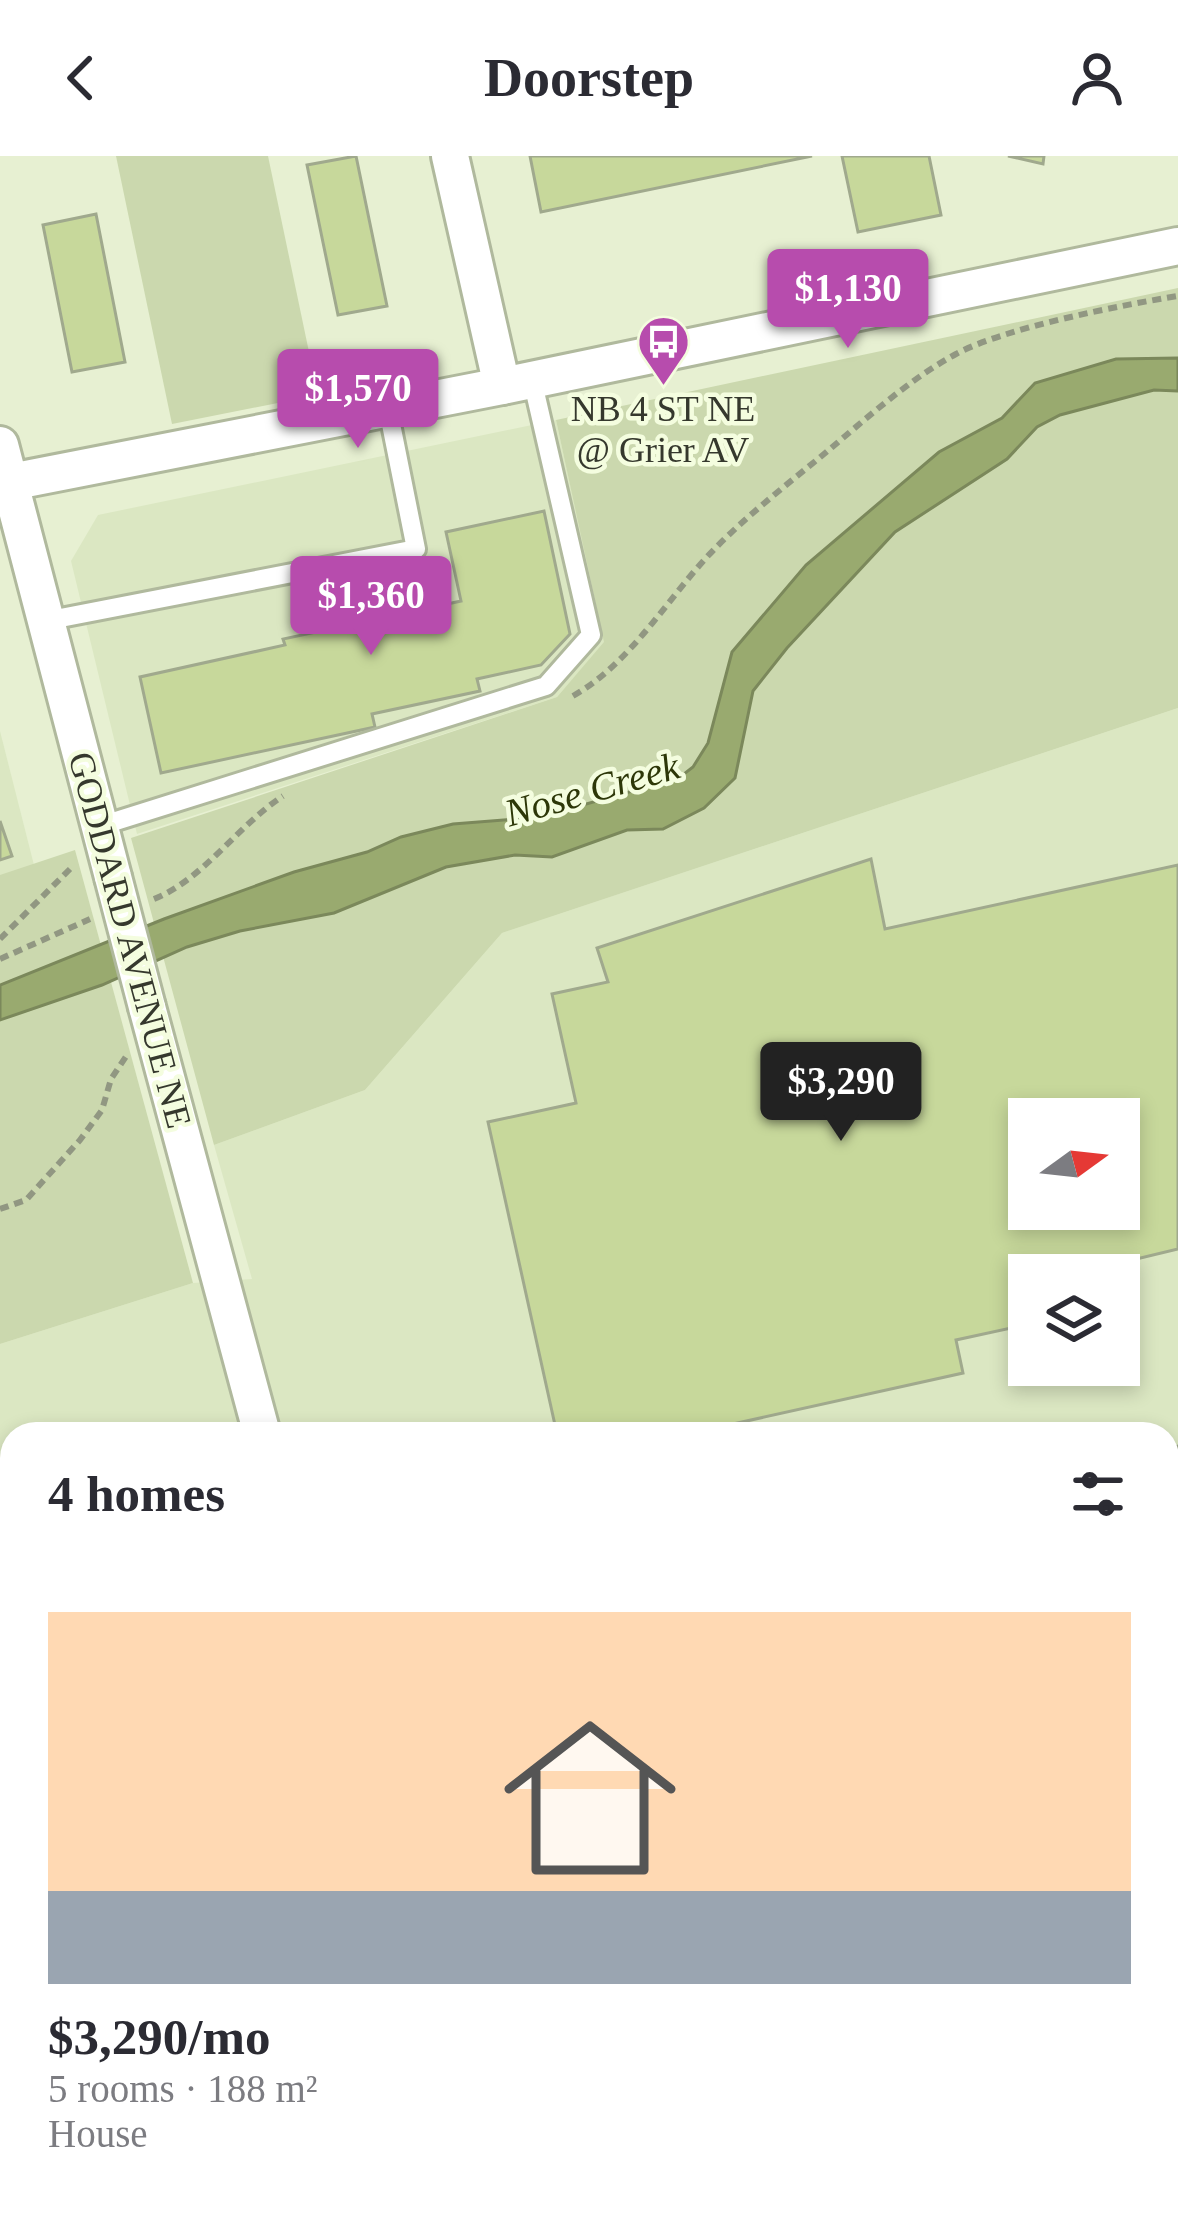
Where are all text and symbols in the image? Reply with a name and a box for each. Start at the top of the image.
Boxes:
icon: back [48,45,114,111]
icon: person [1064,45,1130,111]
text: Doorstep [484,48,694,108]
pin: $1,130 [750,249,946,351]
text: $1,130 [794,266,902,309]
bus stop icon: NB 4 ST NE @ Grier AV [635,313,691,387]
pin: $1,570 [260,349,456,451]
text: $1,570 [304,366,412,409]
place label: NB 4 ST NE @ Grier AV [571,389,755,470]
pin: $1,360 [273,556,469,658]
text: $1,360 [317,573,425,616]
water label: Nose Creek [499,743,685,835]
street label: GODDARD AVENUE NE [61,748,199,1132]
pin: $3,290 [743,1042,939,1144]
text: $3,290 [787,1059,895,1102]
north arrow [1008,1098,1140,1230]
map controls [1008,1098,1140,1386]
button: layers [1008,1254,1140,1386]
icon: filters [1065,1461,1131,1527]
text: 4 homes [48,1466,225,1522]
icon: home [482,1690,698,1906]
text: $3,290/mo [48,2009,270,2065]
text: 5 rooms · 188 m² [48,2067,318,2110]
text: House [48,2112,148,2155]

